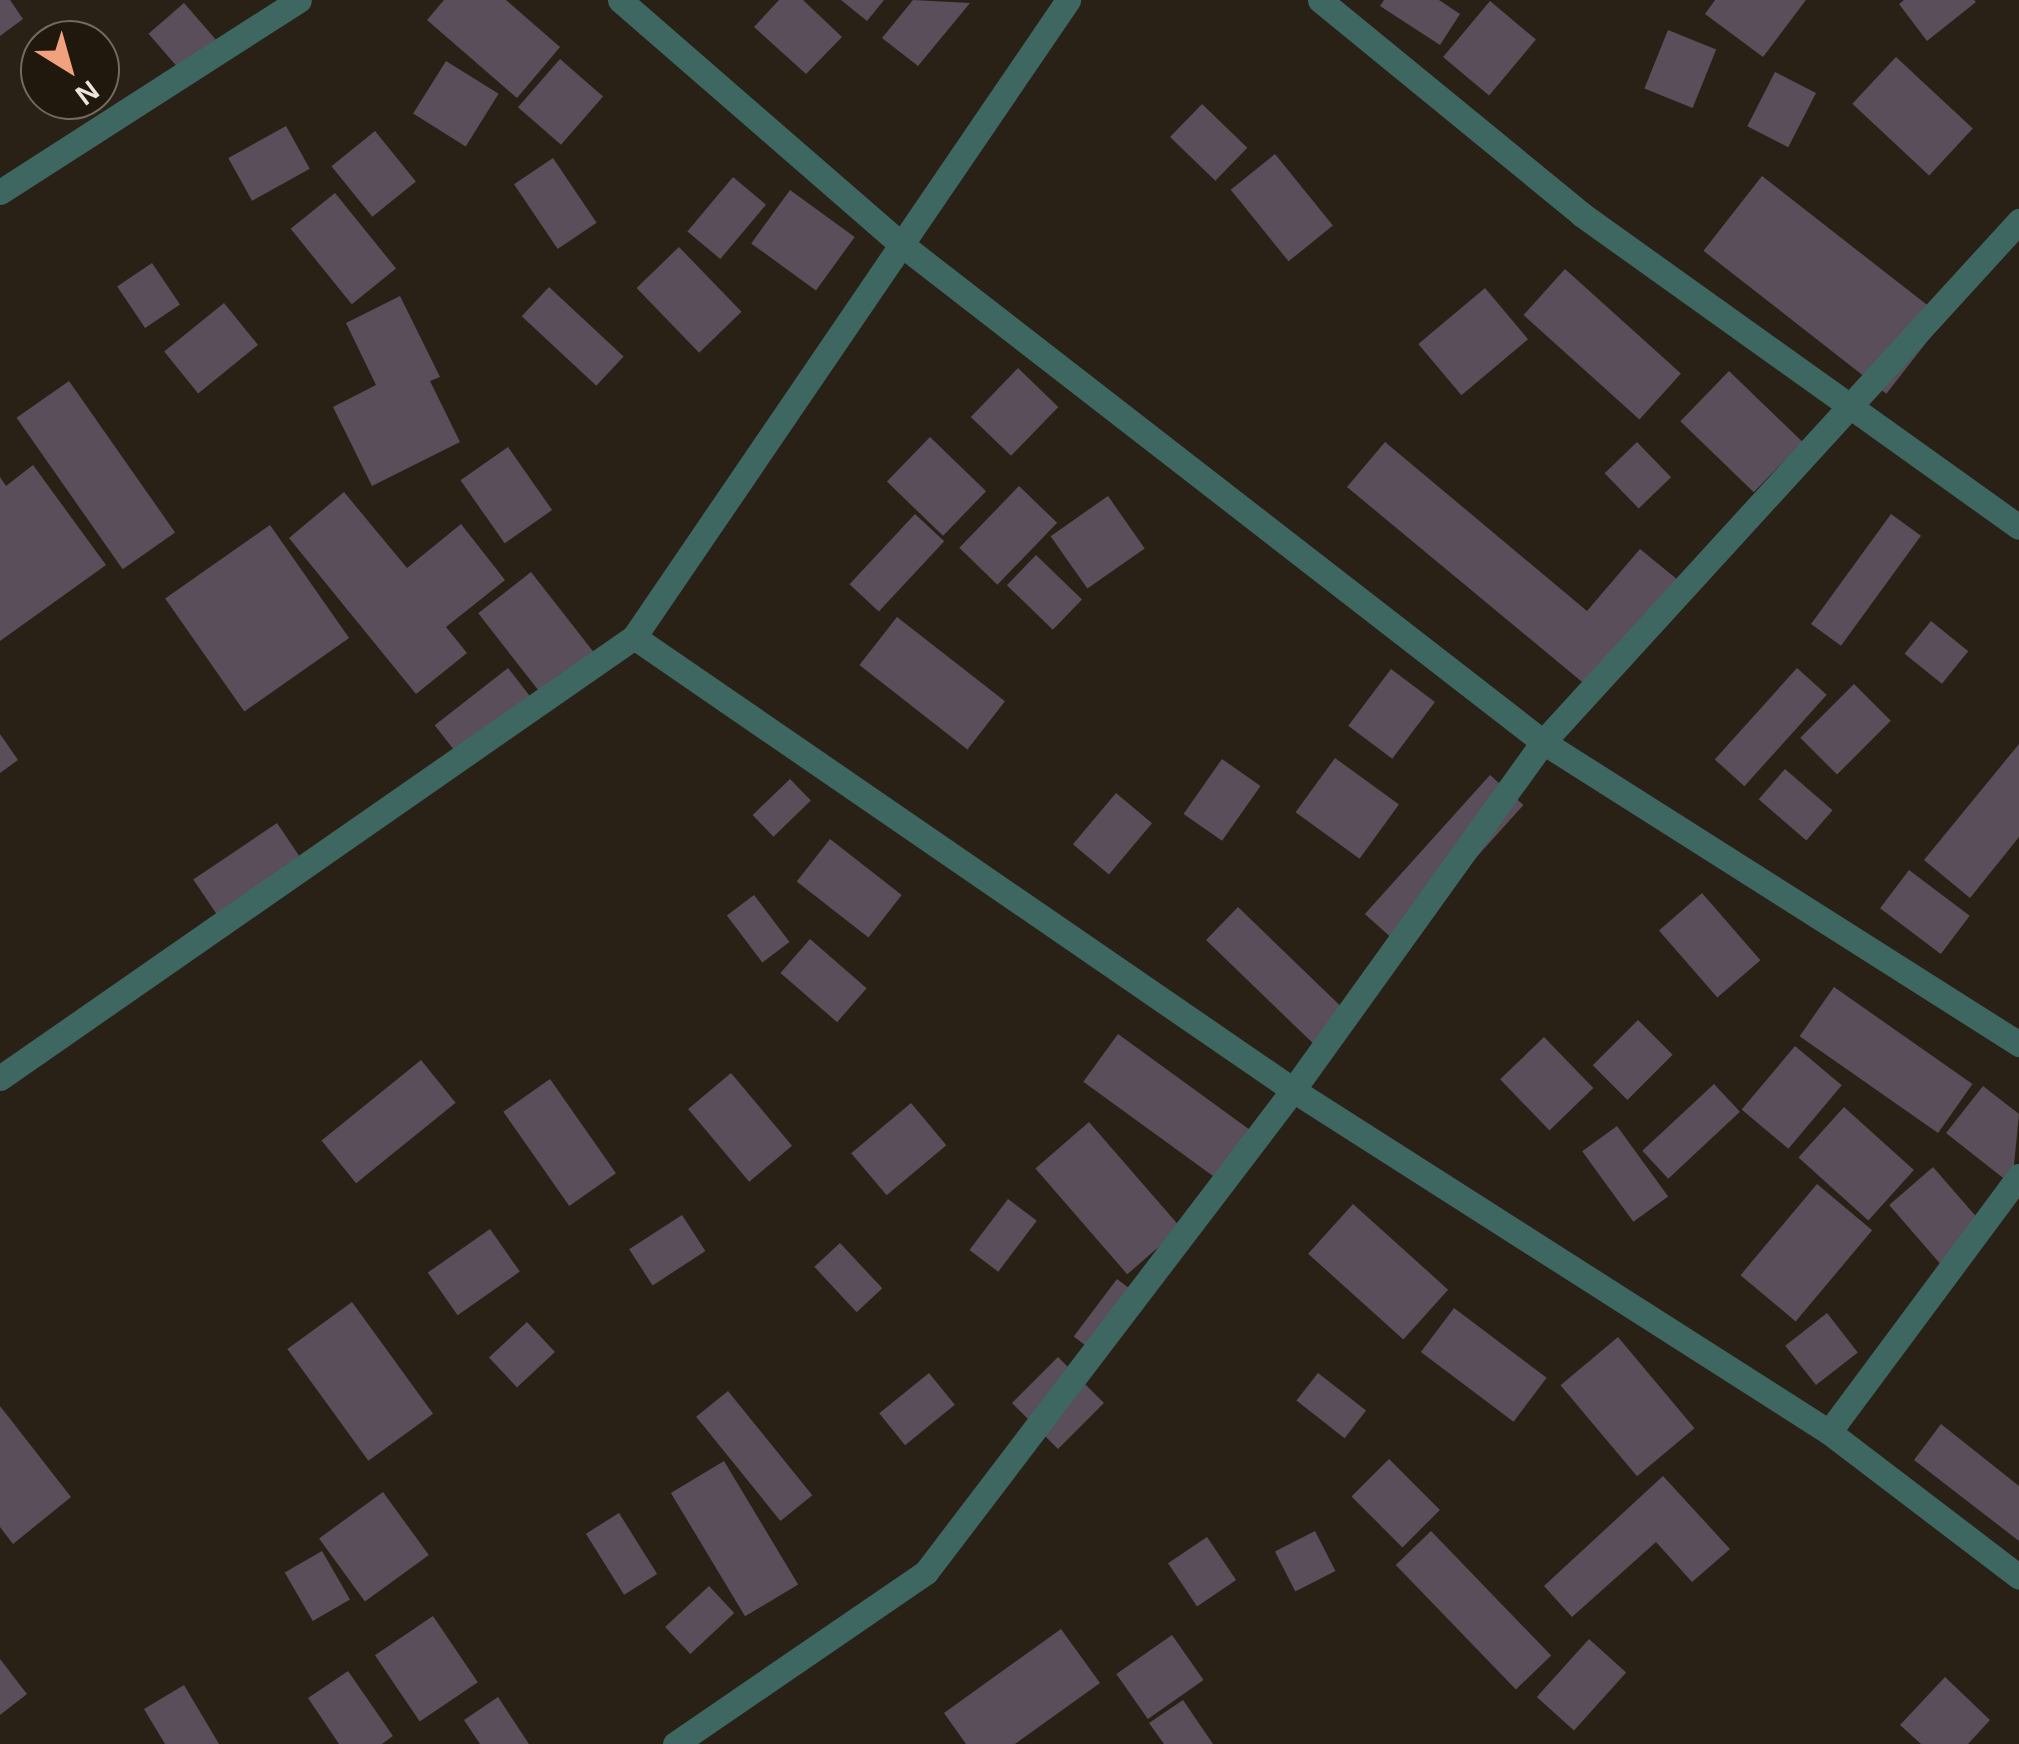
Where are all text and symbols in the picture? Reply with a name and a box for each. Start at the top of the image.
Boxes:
north arrow [20,20,120,120]
text: N [70,74,105,111]

